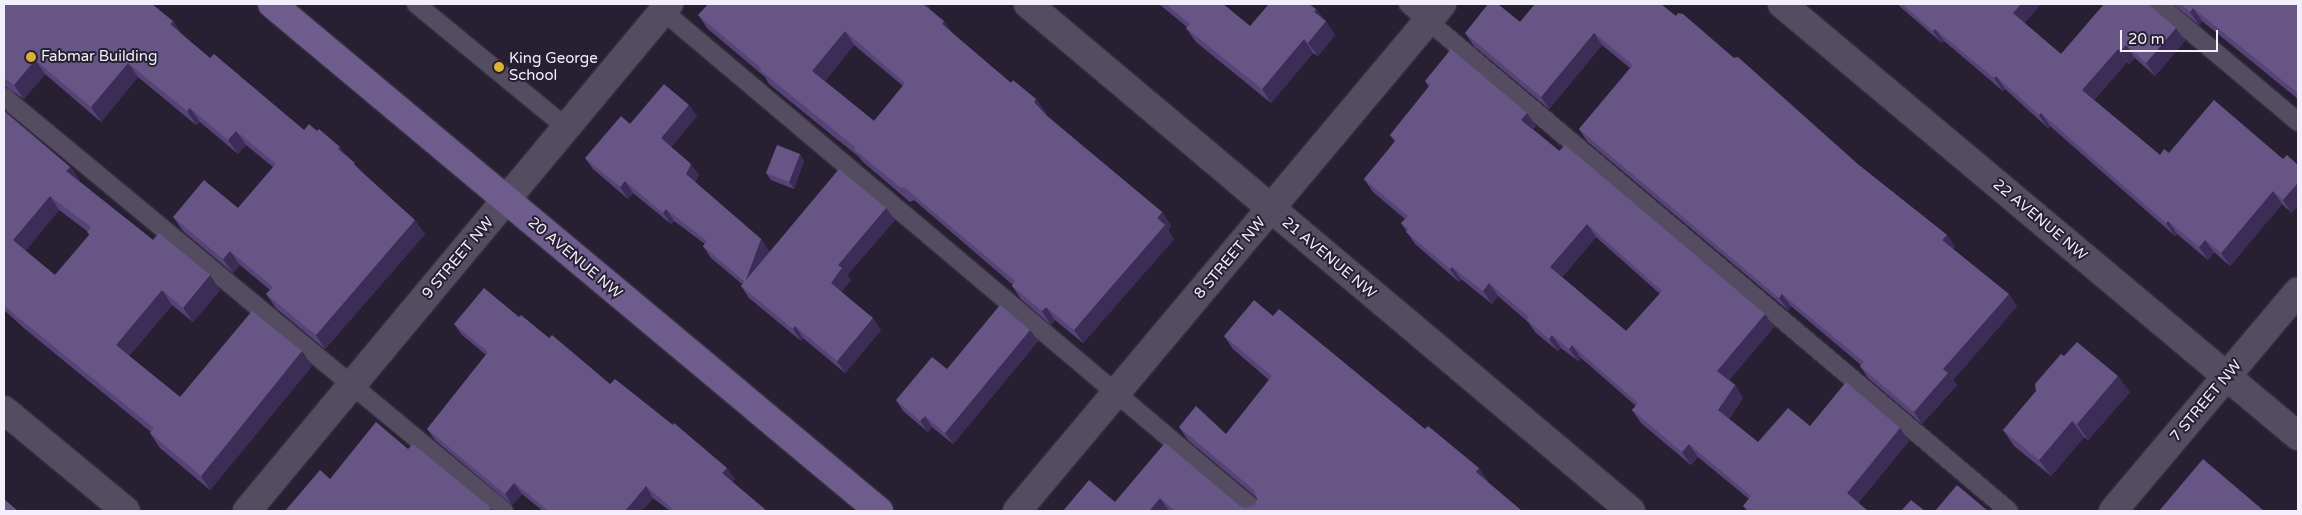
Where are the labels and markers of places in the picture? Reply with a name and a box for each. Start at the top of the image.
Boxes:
place label: Fabmar Building [41,48,157,66]
place label: King George School [509,49,598,84]
marker: Fabmar Building [25,51,37,63]
marker: King George School [493,61,505,73]

